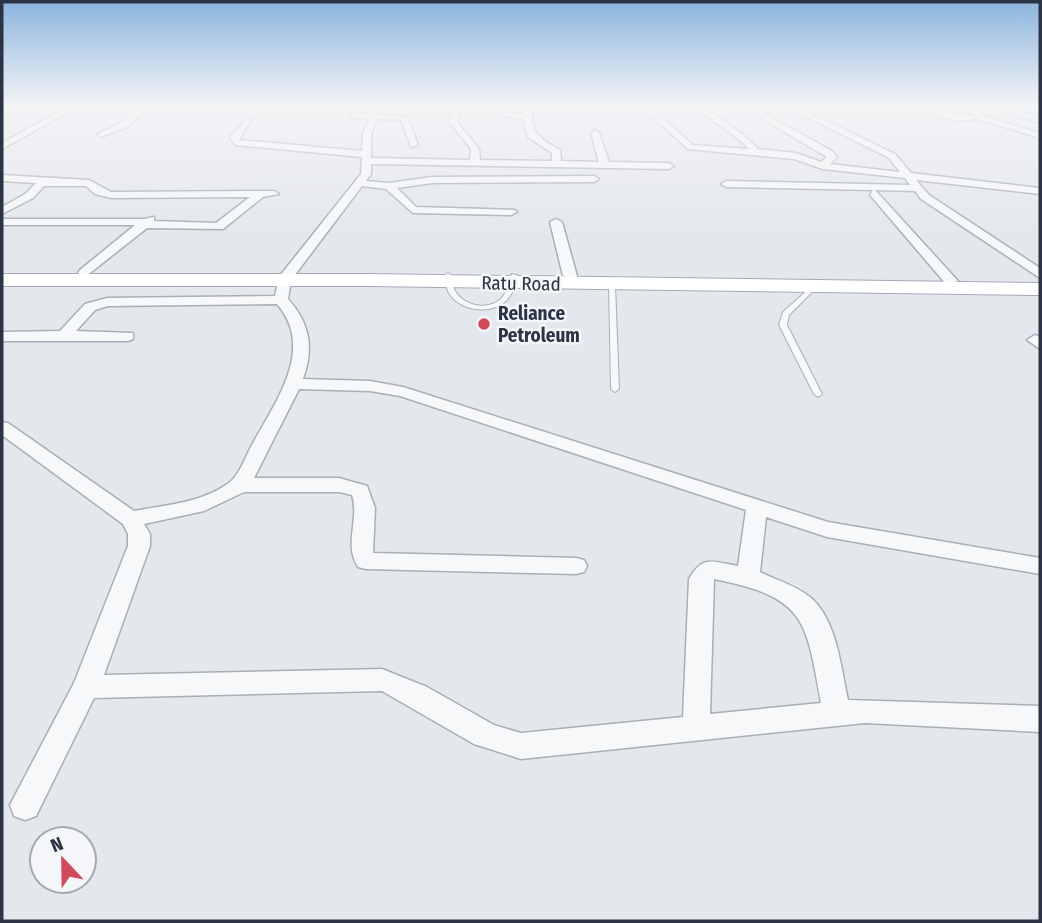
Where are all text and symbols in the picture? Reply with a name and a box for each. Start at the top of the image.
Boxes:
street label: Ratu Road [481,271,561,296]
place label: Reliance Petroleum [498,302,580,347]
marker: Reliance Petroleum [476,316,492,332]
north arrow [28,825,98,895]
text: N [47,832,66,857]

